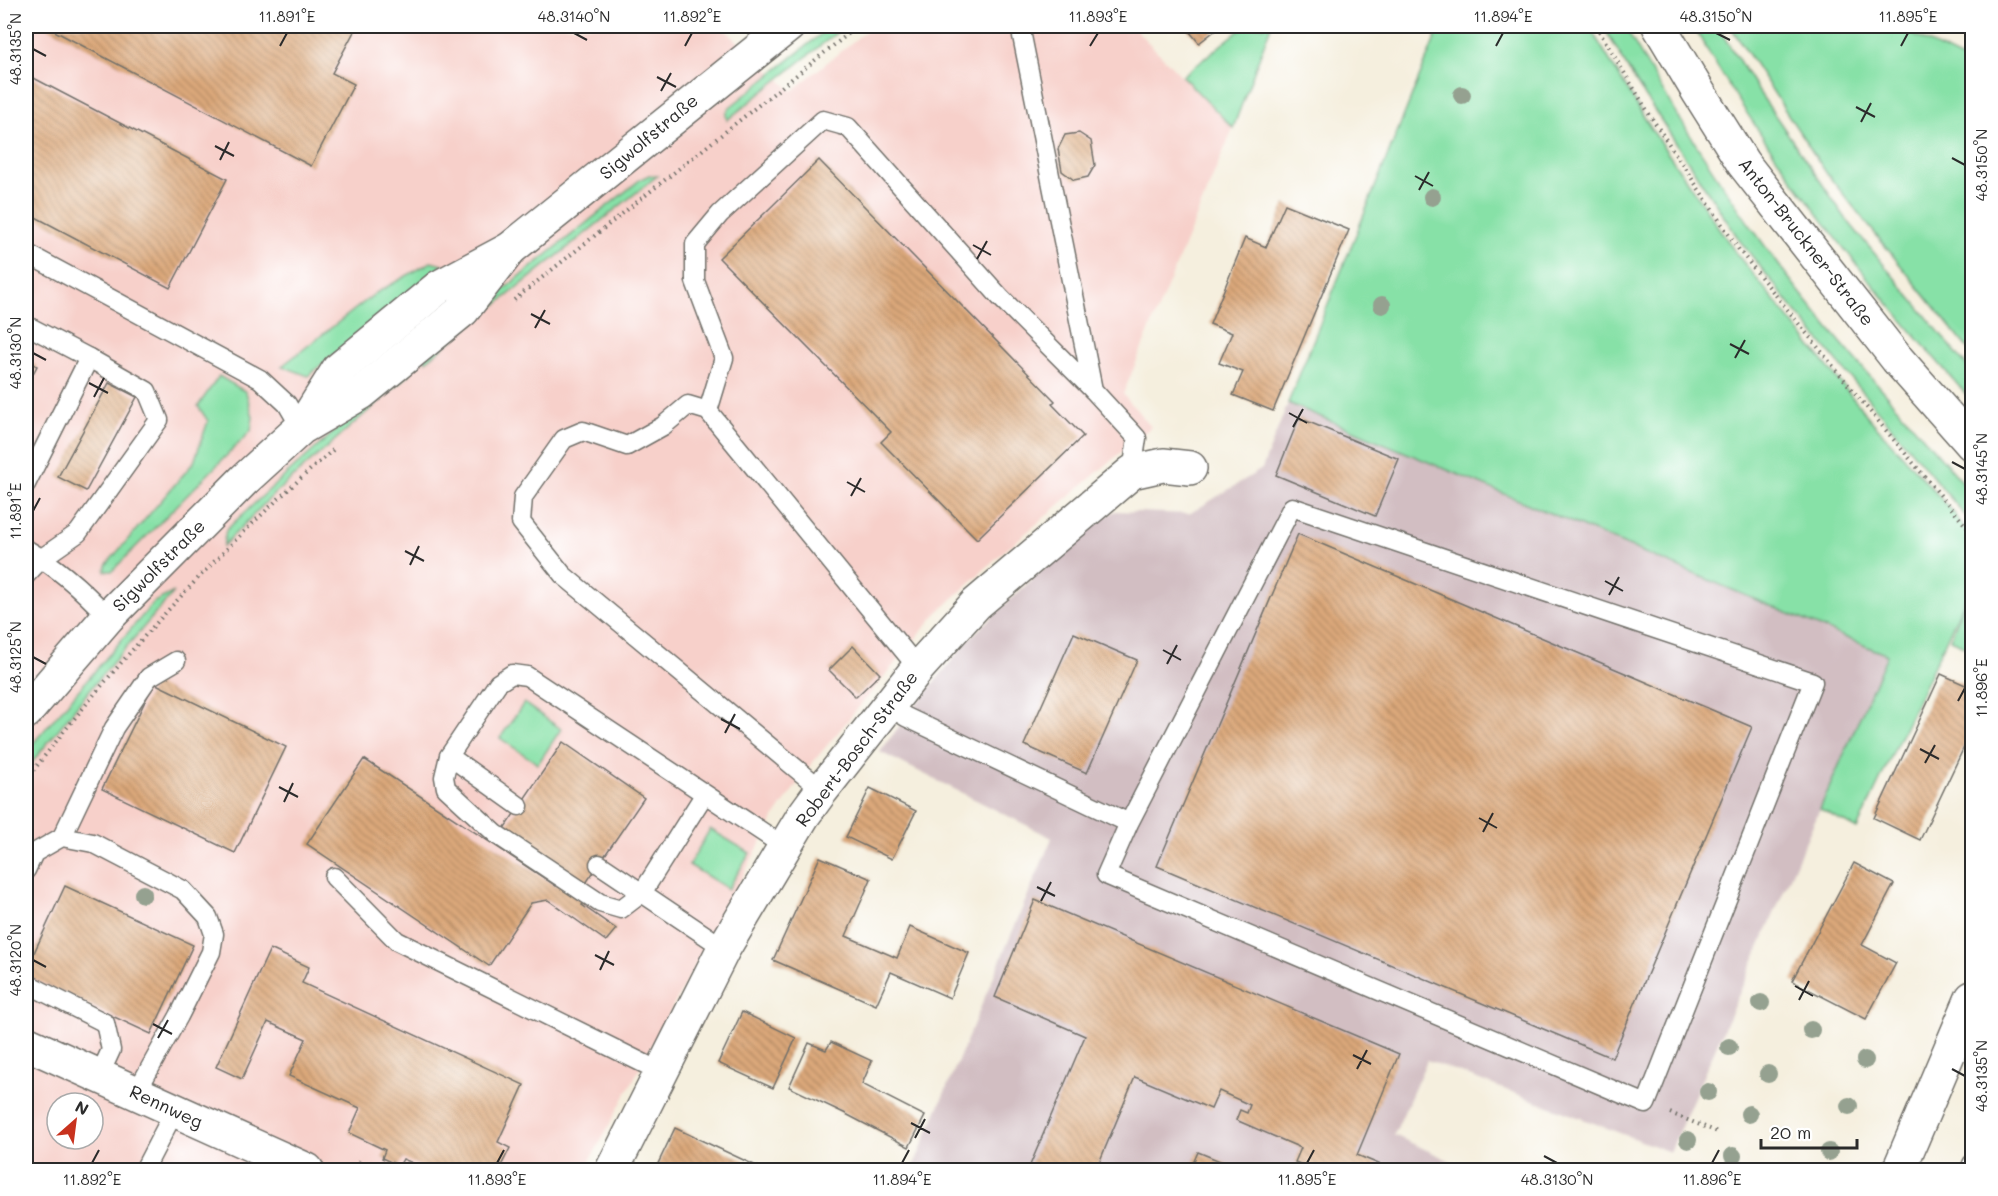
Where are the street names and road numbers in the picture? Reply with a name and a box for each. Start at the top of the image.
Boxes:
street label: Sigwolfstraße [594,88,703,185]
street label: Anton-Bruckner-Straße [1733,152,1880,330]
street label: Sigwolfstraße [107,514,210,617]
street label: Robert-Bosch-Straße [790,666,923,831]
street label: Rennweg [126,1079,207,1133]

